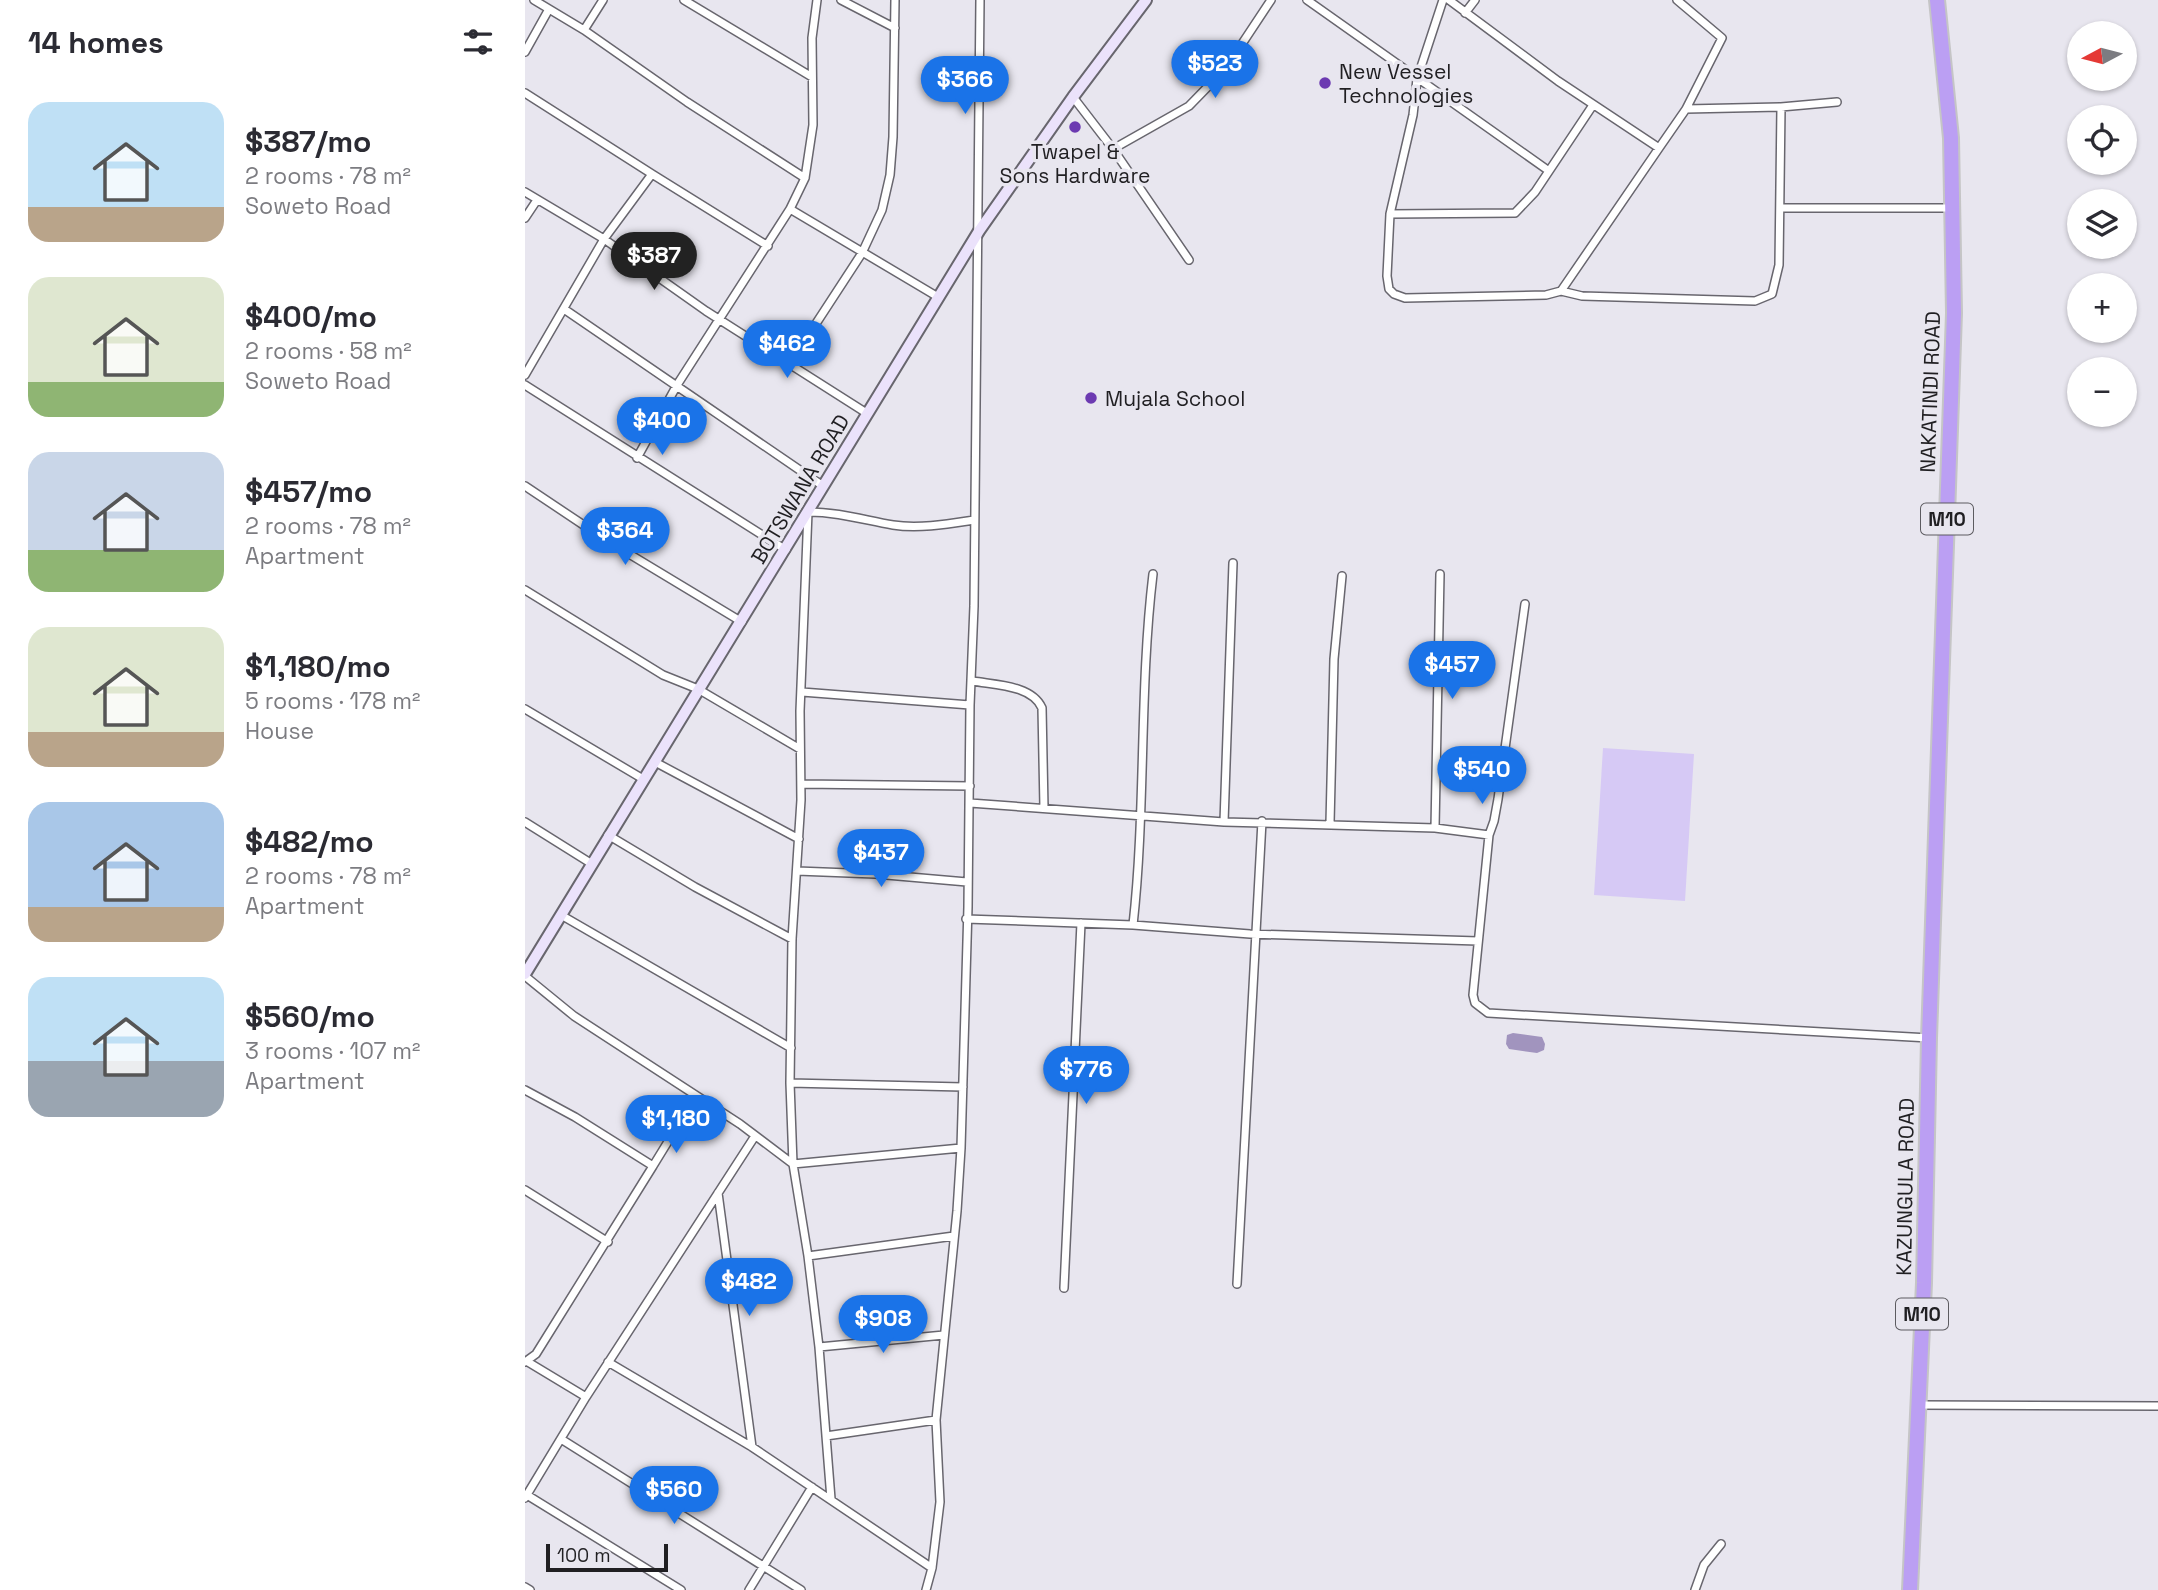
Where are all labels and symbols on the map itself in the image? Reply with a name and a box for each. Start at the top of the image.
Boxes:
north arrow [2067,21,2137,91]
pin: $523 [1174,41,1256,100]
pin: $366 [924,57,1006,116]
place label: New Vessel Technologies [1339,58,1473,109]
marker: New Vessel Technologies [1317,75,1333,91]
marker: Twapel & Sons Hardware [1067,119,1083,135]
place label: Twapel & Sons Hardware [1000,138,1150,189]
pin: $387 [613,232,695,292]
street label: NAKATINDI ROAD [1914,311,1946,473]
pin: $462 [746,320,828,380]
place label: Mujala School [1105,385,1245,412]
marker: Mujala School [1083,390,1099,406]
pin: $400 [621,398,703,457]
street label: BOTSWANA ROAD [745,409,855,569]
road number: M10 [1921,504,1973,534]
pin: $364 [584,508,666,567]
pin: $457 [1411,642,1493,701]
pin: $540 [1441,746,1523,806]
pin: $437 [840,830,922,889]
pin: $776 [1045,1046,1127,1106]
pin: $1,180 [619,1096,733,1155]
street label: KAZUNGULA ROAD [1890,1098,1920,1276]
pin: $482 [708,1258,790,1318]
pin: $908 [842,1296,924,1355]
road number: M10 [1896,1298,1948,1330]
pin: $560 [633,1466,715,1526]
scale bar [546,1541,669,1573]

